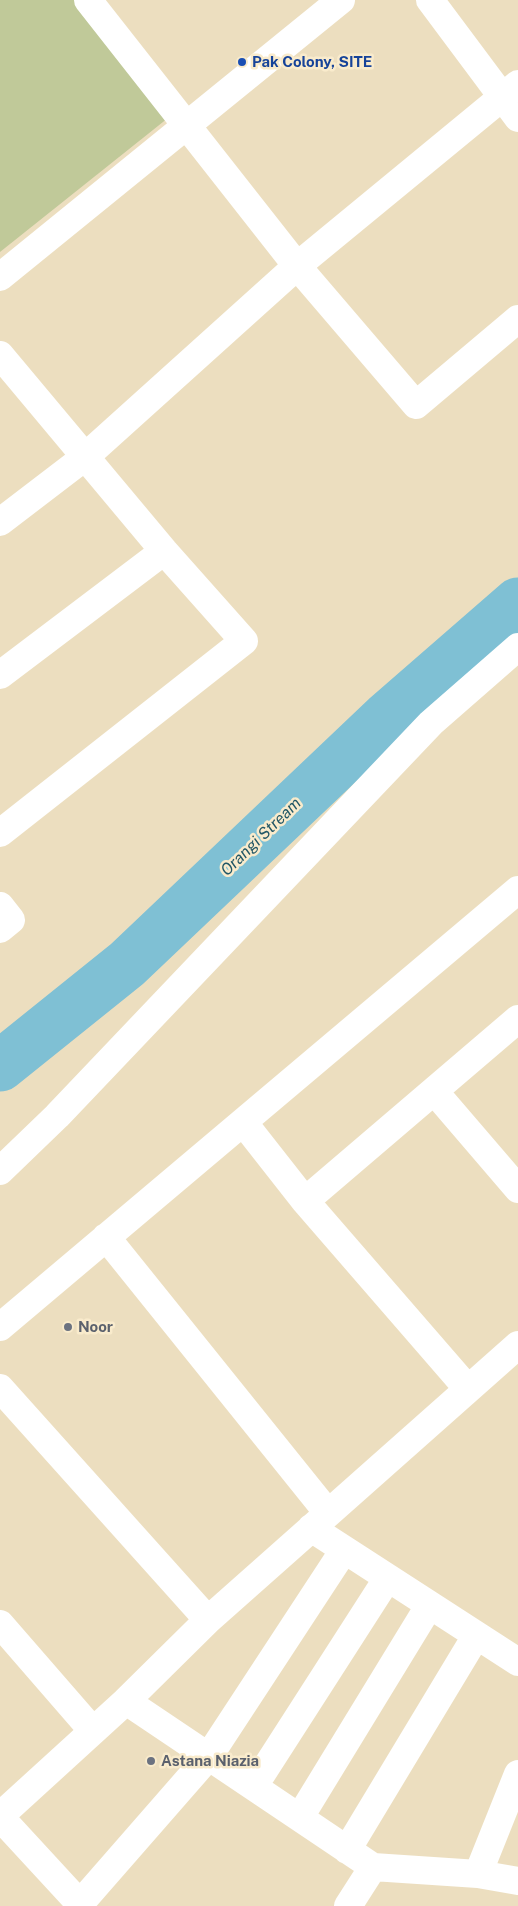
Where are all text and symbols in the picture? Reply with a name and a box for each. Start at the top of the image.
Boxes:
place label: Pak Colony, SITE [252,53,372,71]
marker: Pak Colony, SITE [236,56,248,68]
water label: Orangi Stream [217,794,305,880]
place label: Noor [78,1318,113,1336]
marker: Noor [62,1321,74,1333]
place label: Astana Niazia [161,1752,259,1770]
marker: Astana Niazia [145,1755,157,1767]

